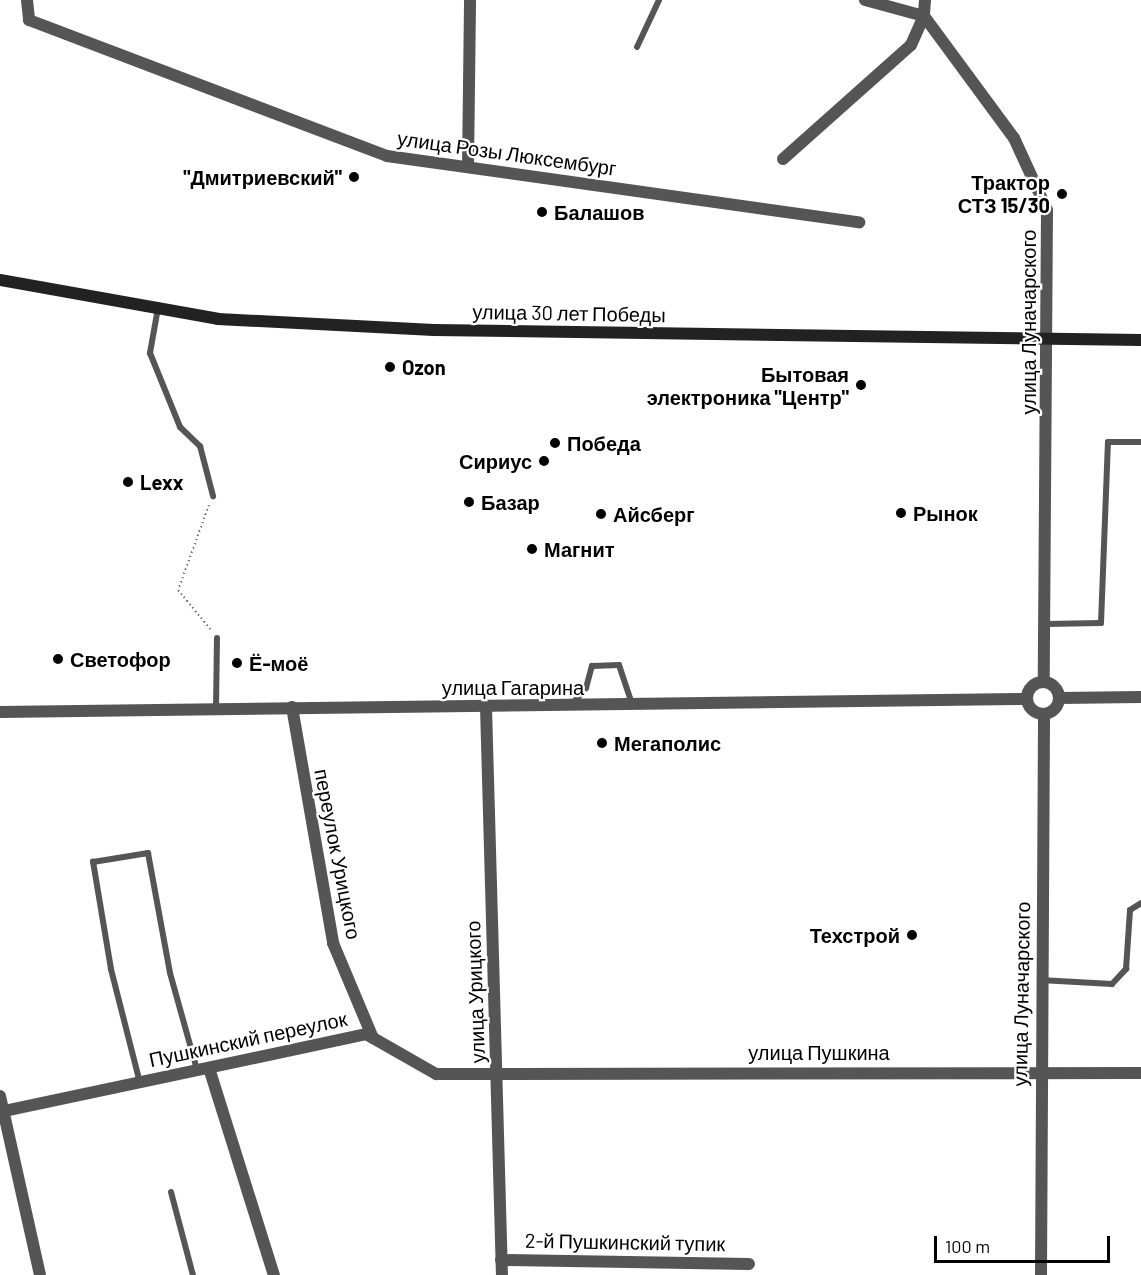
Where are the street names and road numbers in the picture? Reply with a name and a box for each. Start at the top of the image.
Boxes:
street label: улица Розы Люксембург [396,126,618,180]
street label: улица Луначарского [1016,230,1040,414]
street label: улица 30 лет Победы [472,299,666,327]
street label: улица Гагарина [442,675,584,699]
street label: переулок Урицкого [310,767,366,941]
street label: улица Луначарского [1007,901,1035,1087]
street label: улица Урицкого [461,920,489,1064]
street label: Пушкинский переулок [147,1006,349,1072]
street label: улица Пушкина [748,1040,890,1064]
street label: 2-й Пушкинский тупик [525,1228,725,1256]

